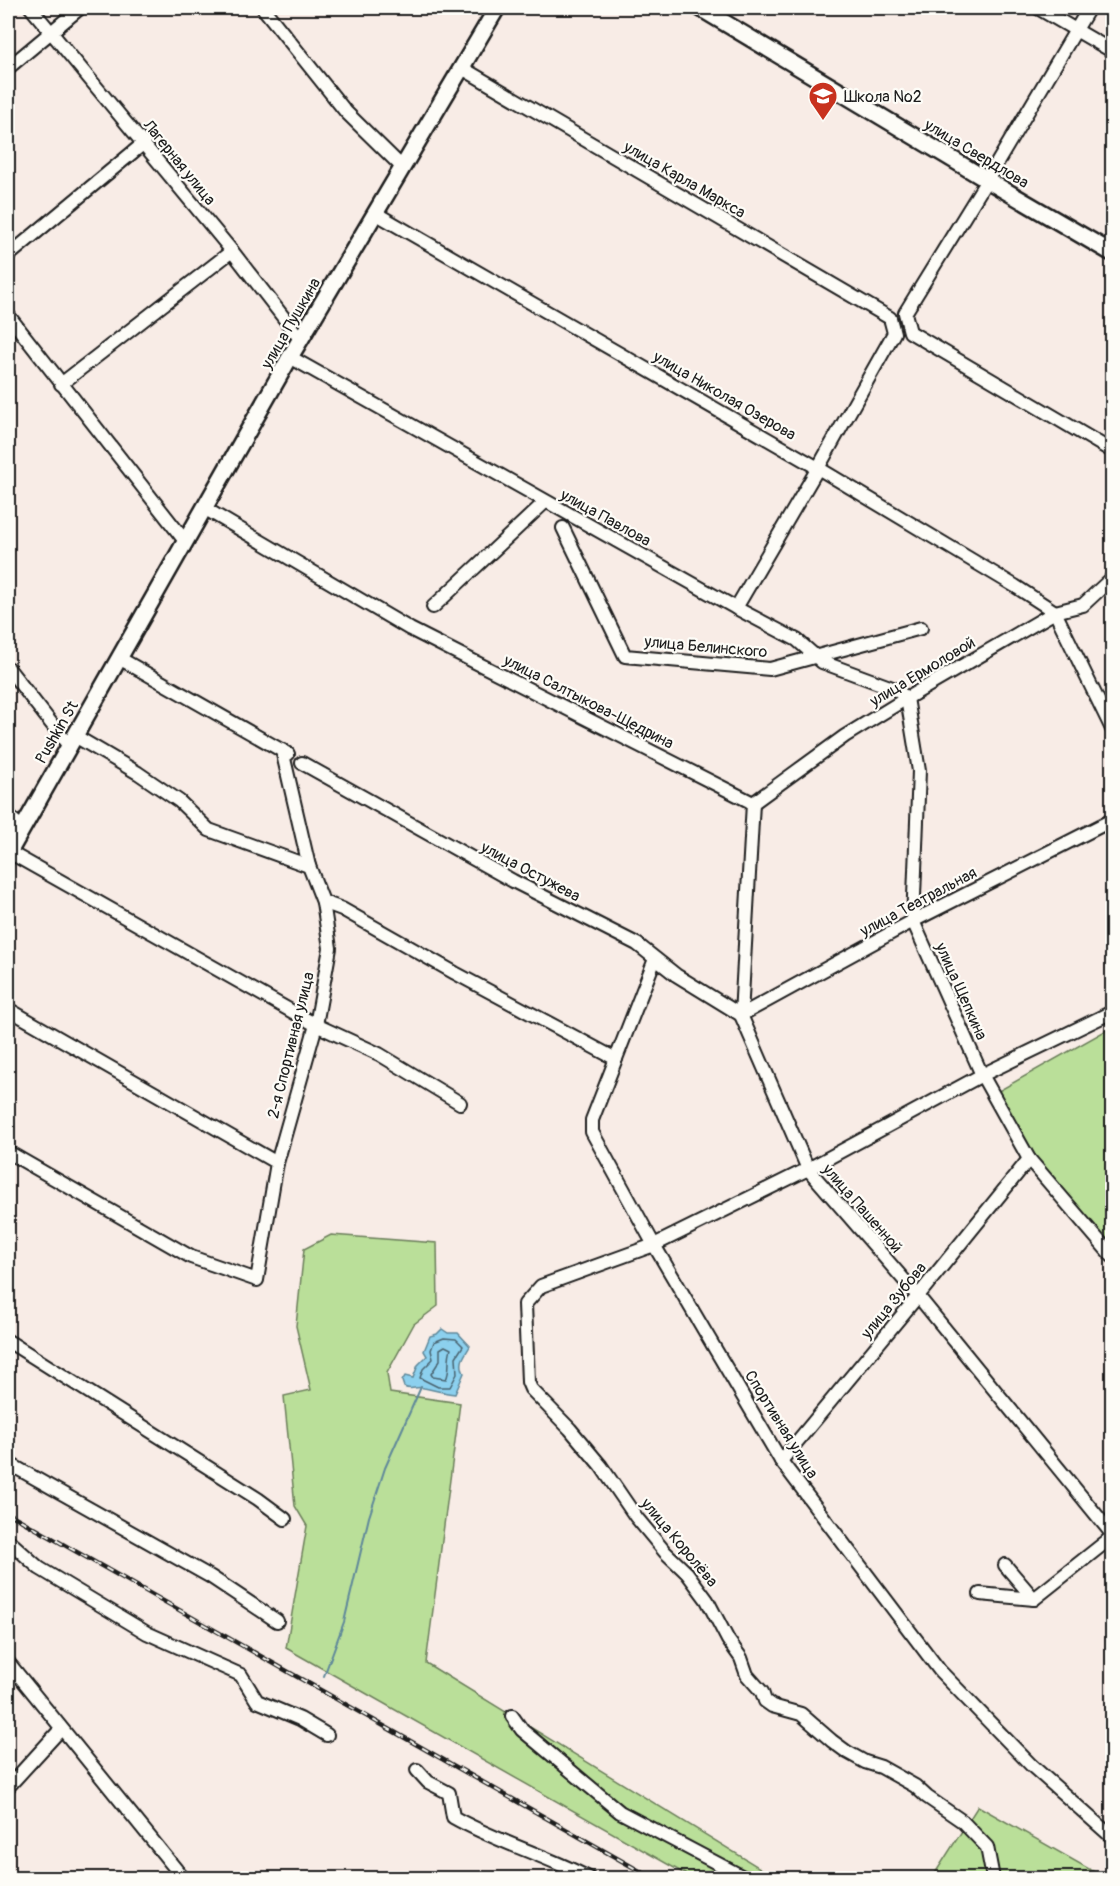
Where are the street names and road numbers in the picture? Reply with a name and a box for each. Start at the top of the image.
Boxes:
street label: улица Свердлова [920,114,1032,193]
street label: Лагерная улица [138,115,220,209]
street label: улица Карла Маркса [619,136,749,223]
street label: улица Пушкина [256,274,325,373]
street label: улица Николая Озерова [649,346,799,445]
street label: улица Павлова [556,484,654,551]
street label: улица Белинского [643,632,769,662]
street label: улица Ермоловой [865,633,979,712]
street label: улица Салтыкова-Щедрина [499,650,677,754]
street label: Pushkin St [31,697,83,767]
street label: улица Остужева [477,837,584,906]
street label: улица Театральная [856,863,980,942]
street label: улица Щепкина [930,939,991,1043]
street label: 2-я Спортивная улица [263,970,319,1121]
street label: улица Пашенной [817,1159,906,1257]
street label: улица Зубова [856,1258,931,1344]
street label: Спортивная улица [740,1367,822,1482]
street label: улица Королёва [636,1493,722,1591]

